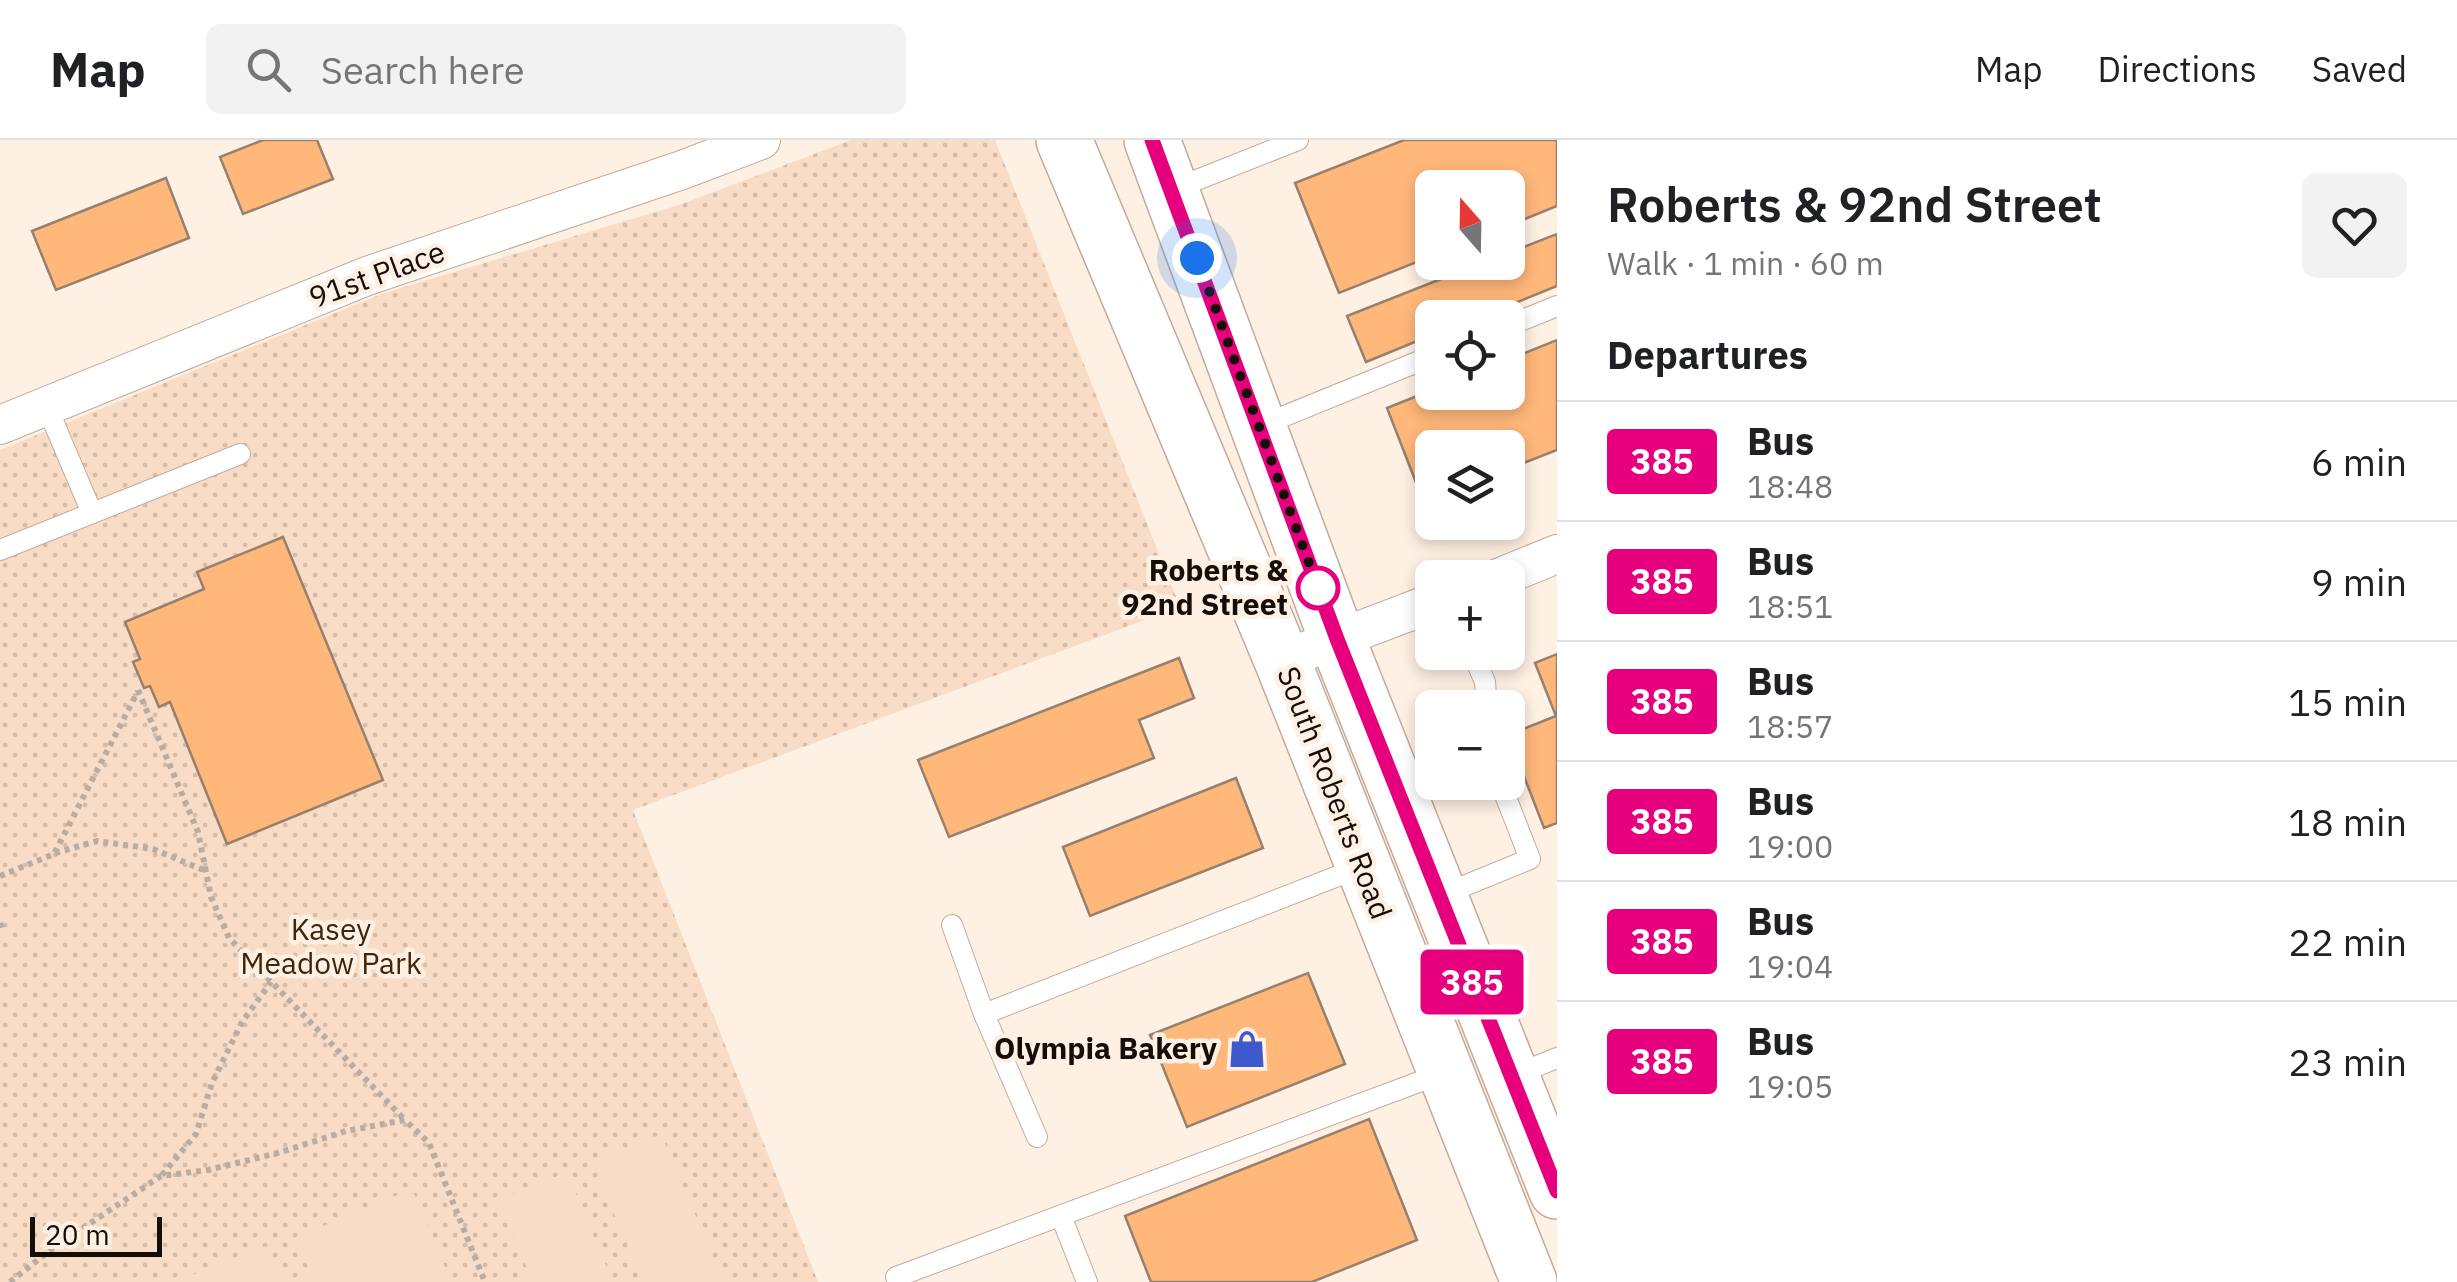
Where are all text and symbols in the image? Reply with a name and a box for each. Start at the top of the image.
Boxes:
search box [206,24,906,114]
text: Map [50,38,146,100]
icon: search [241,42,296,97]
text: Search here [321,45,525,94]
text: Map [1975,46,2043,92]
text: Directions [2098,46,2257,92]
text: Saved [2312,46,2407,92]
north arrow [1415,170,1525,280]
map controls [1415,170,1525,800]
text: Roberts & 92nd Street [1607,173,2102,235]
button: heart [2302,173,2407,278]
street label: 91st Place [303,231,450,316]
your location [1172,233,1222,283]
text: Walk · 1 min · 60 m [1607,242,1884,284]
button: locate [1415,300,1525,410]
text: Departures [1607,330,1808,379]
text: Bus [1747,416,1814,465]
button: layers [1415,430,1525,540]
text: 6 min [2311,437,2407,486]
text: 385 [1630,438,1694,484]
text: 18:48 [1747,465,1833,507]
text: Bus [1747,536,1814,585]
place label: Roberts & 92nd Street [1122,550,1288,623]
text: 9 min [2311,557,2407,606]
text: 385 [1630,558,1694,604]
button: + [1415,560,1525,670]
marker: Roberts & 92nd Street [1297,567,1339,609]
text: 18:51 [1747,585,1833,627]
text: Bus [1747,656,1814,705]
street label: South Roberts Road [1269,661,1402,924]
text: 15 min [2288,677,2407,726]
text: 385 [1630,678,1694,724]
button: − [1415,690,1525,800]
text: 18:57 [1747,705,1833,747]
text: Bus [1747,776,1814,825]
text: 18 min [2288,797,2407,846]
text: 385 [1630,798,1694,844]
text: 19:00 [1747,825,1833,867]
text: Bus [1747,896,1814,945]
park label: Kasey Meadow Park [240,909,422,982]
text: 22 min [2288,917,2407,966]
text: 385 [1630,918,1694,964]
text: 19:04 [1747,945,1833,987]
line badge: 385 [1414,950,1530,1014]
text: 385 [1440,959,1504,1005]
text: Bus [1747,1016,1814,1065]
place label: Olympia Bakery [994,1028,1217,1067]
shop icon: Olympia Bakery [1226,1028,1268,1070]
text: 23 min [2288,1037,2407,1086]
text: 385 [1630,1038,1694,1084]
text: 19:05 [1747,1065,1833,1107]
scale bar [30,1212,162,1256]
text: 20 m [45,1216,110,1253]

